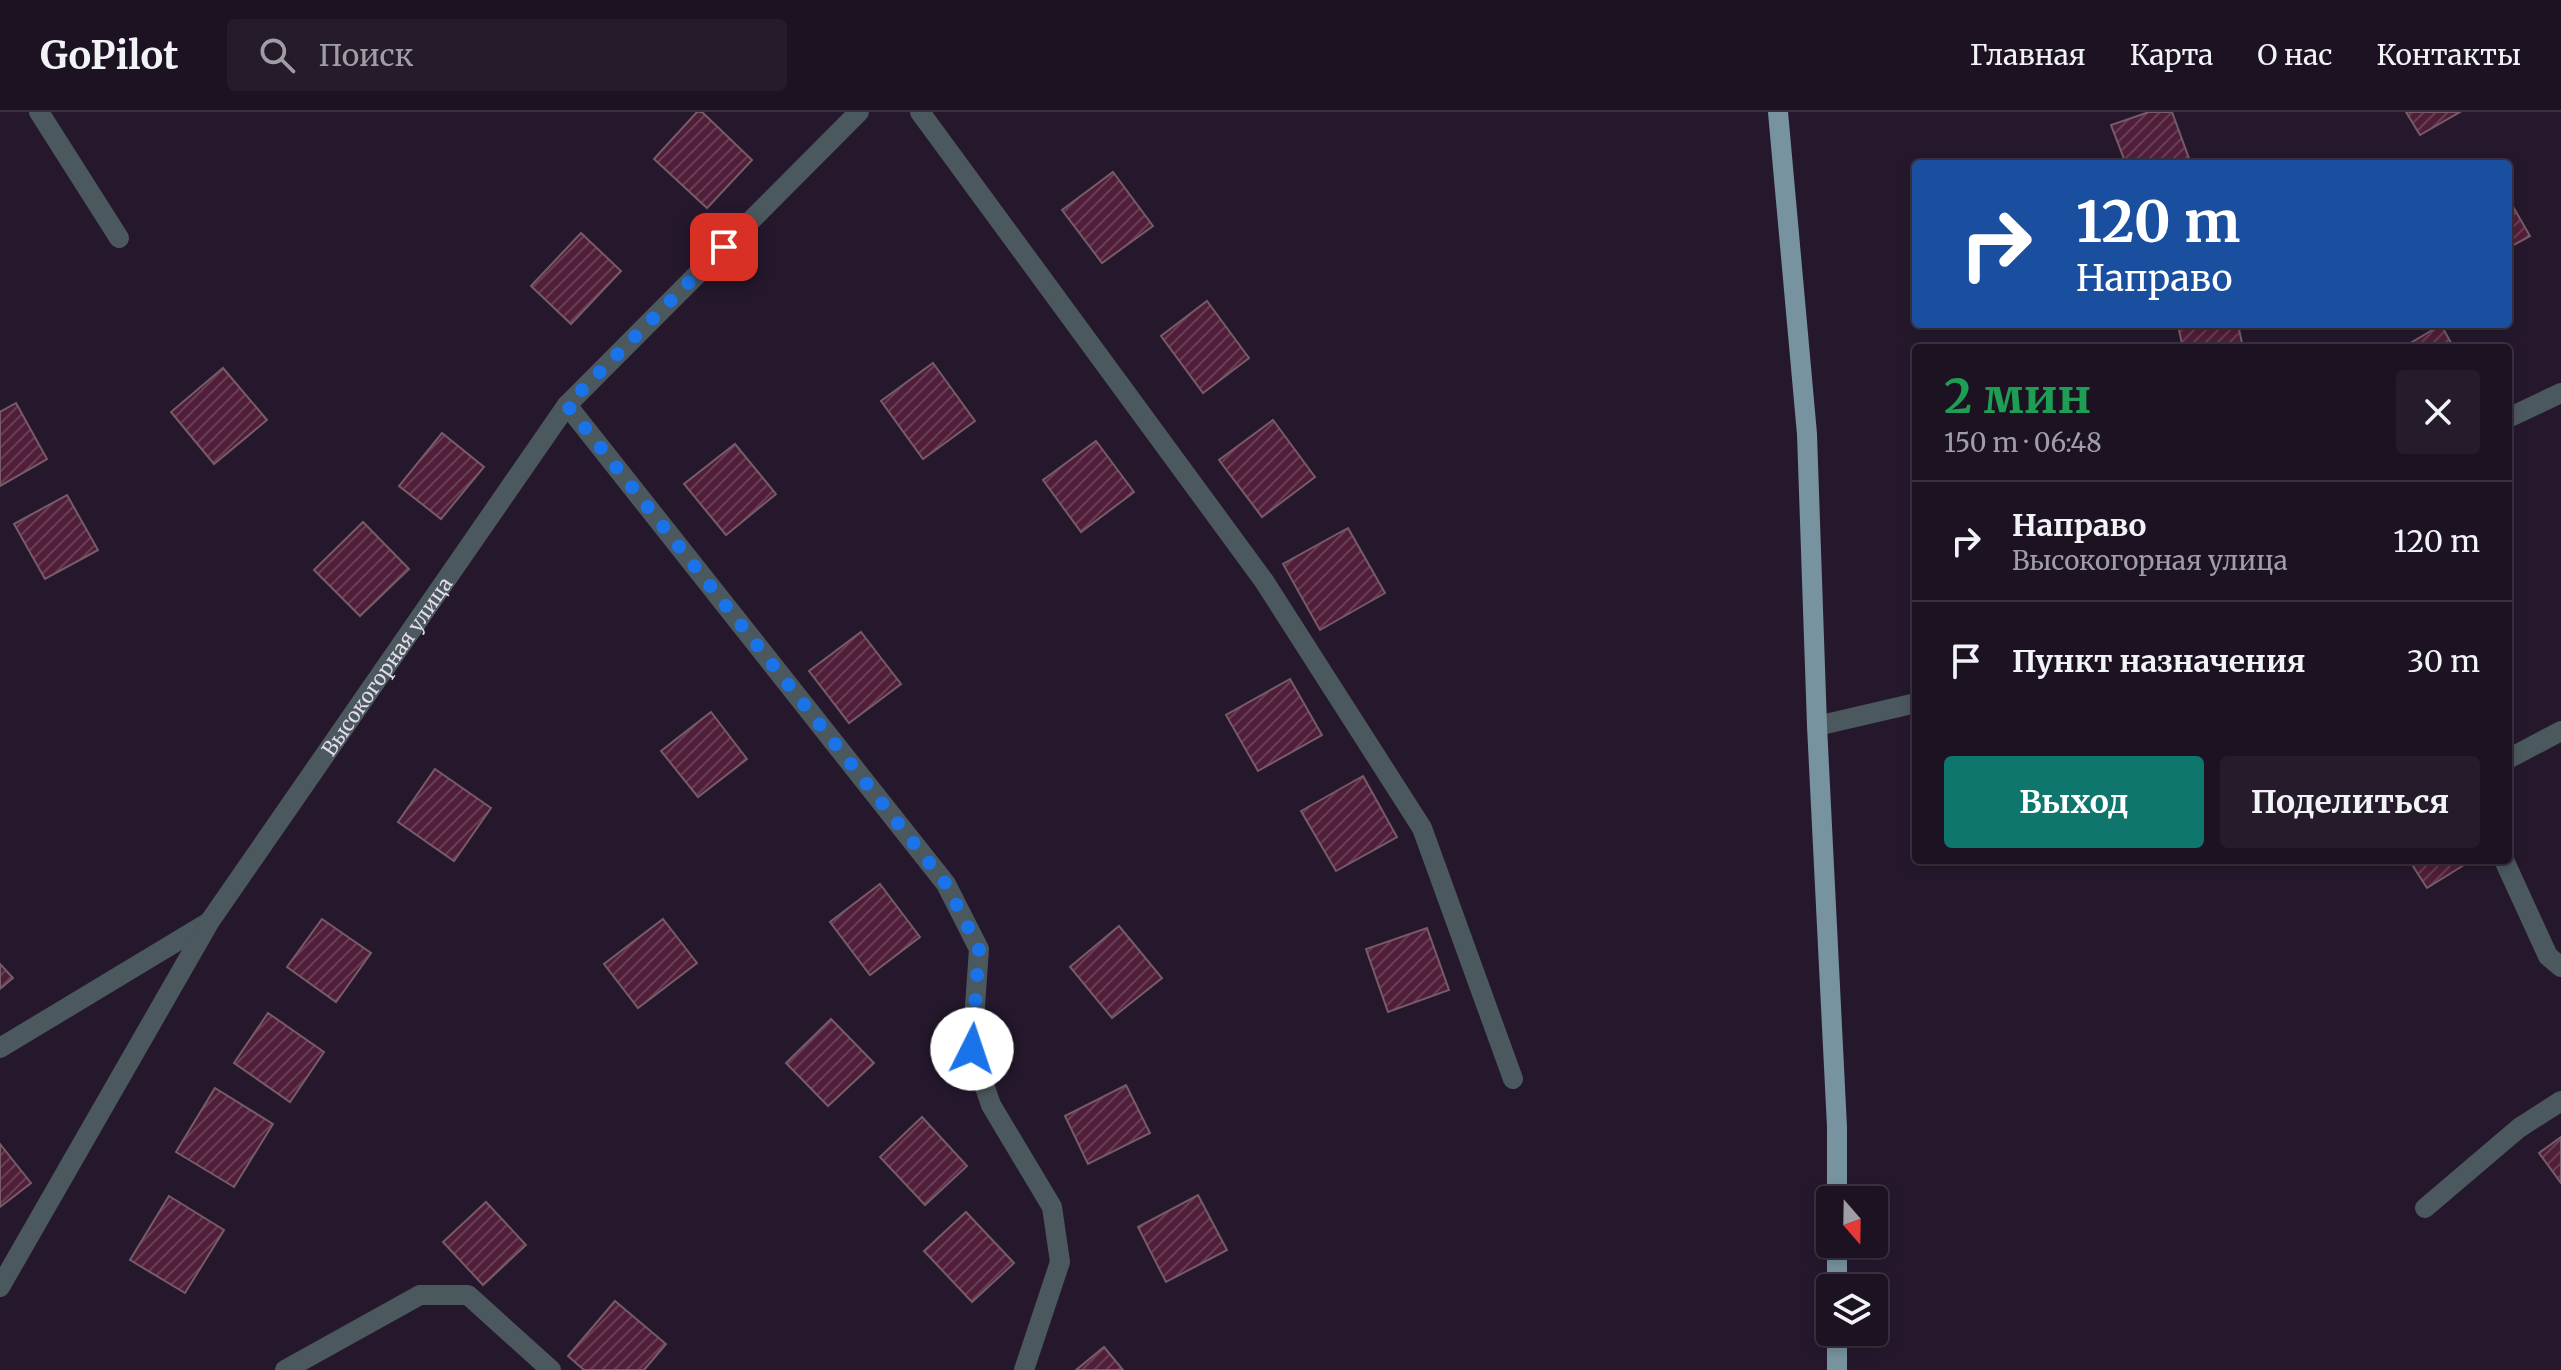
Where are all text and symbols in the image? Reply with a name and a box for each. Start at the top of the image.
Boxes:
search box [227,19,787,91]
text: GoPilot [40,32,179,79]
icon: search [255,33,299,77]
text: Поиск [319,36,414,74]
text: Главная [1970,37,2086,73]
text: Карта [2130,37,2213,73]
text: О нас [2257,37,2332,73]
text: Контакты [2376,37,2521,73]
text: 120 m [2076,187,2240,257]
icon: right [1944,192,2048,296]
pin [690,213,758,281]
icon: arrive [702,225,746,269]
text: Направо [2076,256,2232,301]
text: 2 мин [1944,366,2091,426]
button: close [2396,370,2480,454]
text: 150 m · 06:48 [1944,426,2102,459]
text: Направо [2012,506,2146,544]
icon: right [1944,519,1988,563]
text: 120 m [2393,522,2480,560]
text: Высокогорная улица [2012,544,2288,577]
street label: Высокогорная улица [316,571,457,760]
icon: arrive [1944,639,1988,683]
text: Пункт назначения [2012,642,2306,680]
text: 30 m [2407,642,2480,680]
button: Выход [1944,756,2204,848]
button: Поделиться [2220,756,2480,848]
position arrow [930,1007,1014,1091]
north arrow [1816,1186,1888,1258]
map controls [1816,1186,1888,1346]
button: layers [1816,1274,1888,1346]

